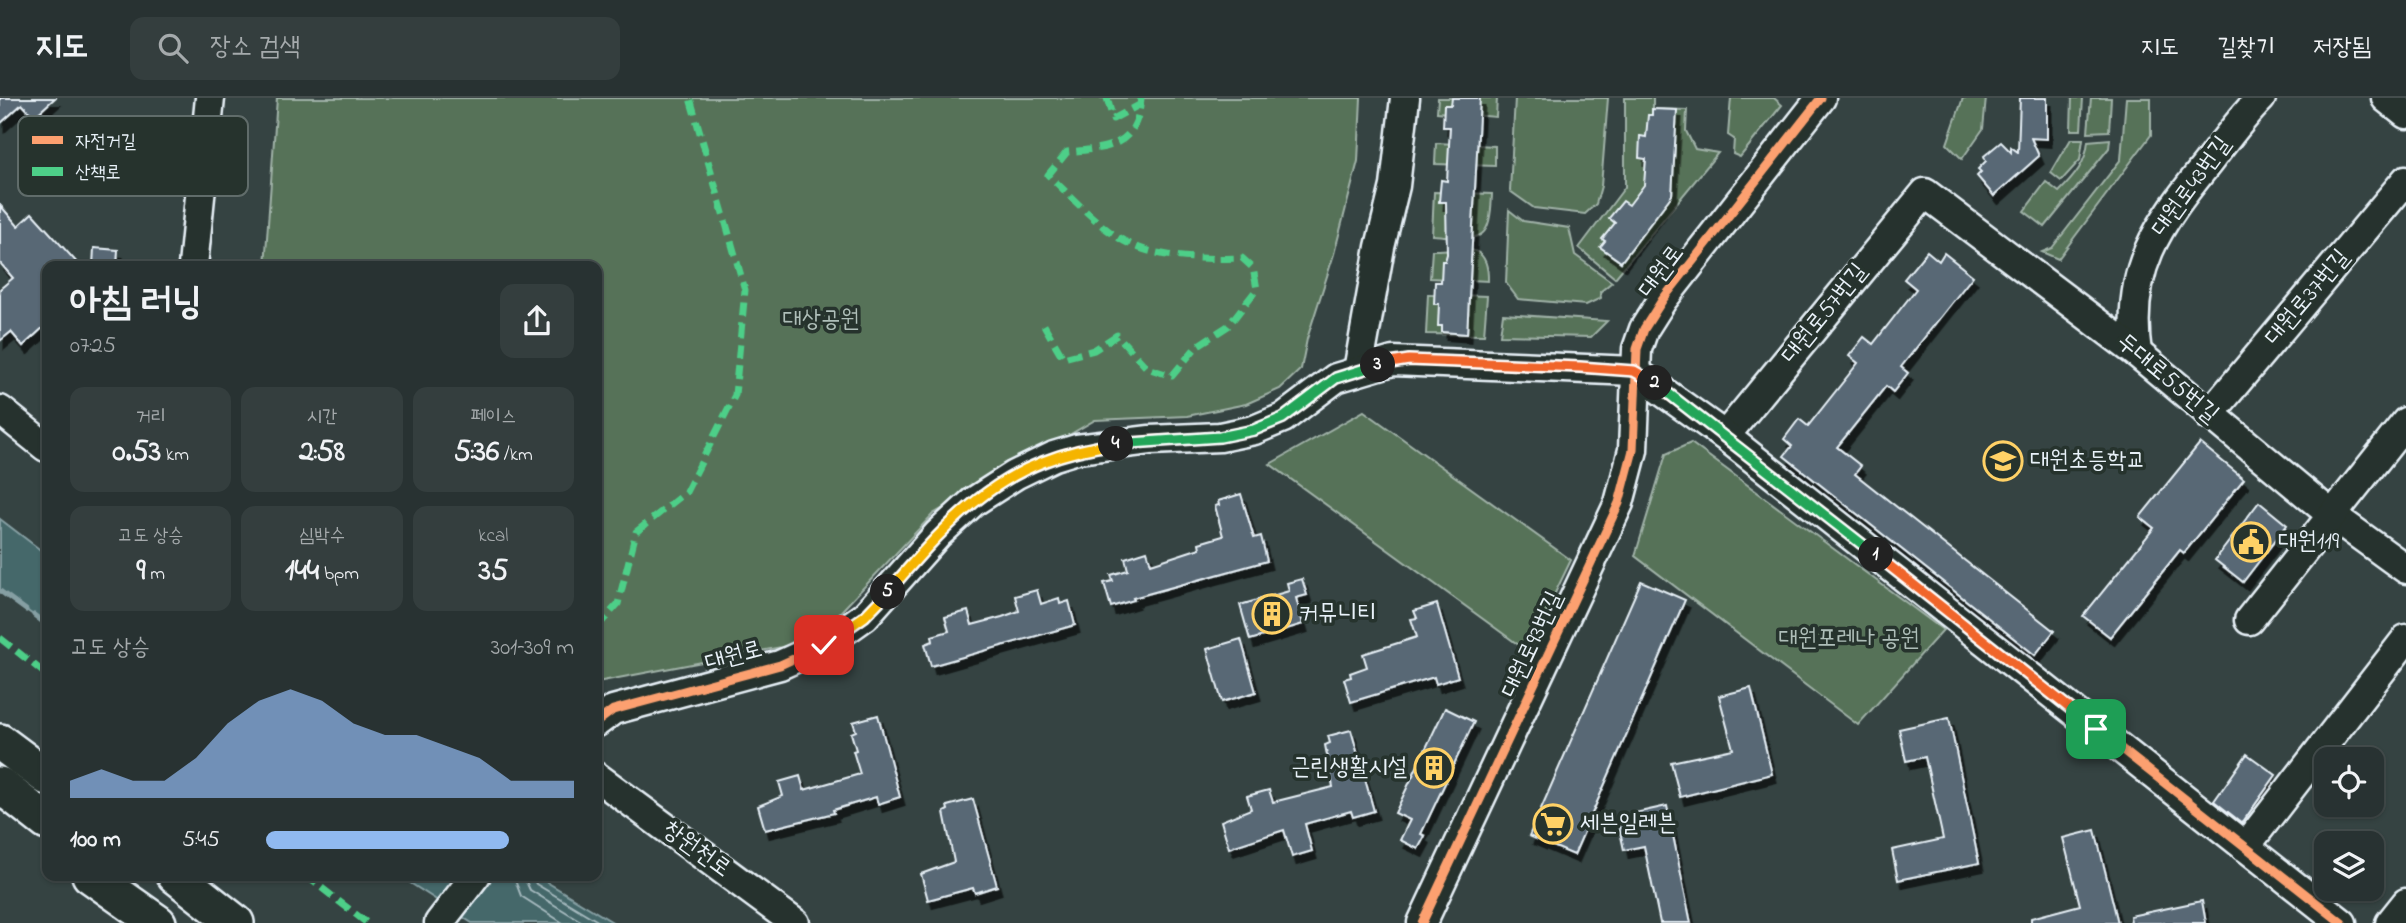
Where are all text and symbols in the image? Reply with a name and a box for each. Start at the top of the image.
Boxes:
search box [130,17,620,80]
text: 지도 [35,24,88,72]
icon: search [154,29,192,67]
text: 장소 검색 [210,29,300,67]
text: 지도 [2141,31,2179,66]
text: 길찾기 [2217,31,2275,66]
text: 저장됨 [2313,31,2371,66]
legend [18,116,248,196]
text: 자전거길 [75,129,136,156]
street label: 대원로43번길 [2144,130,2240,244]
text: 산책로 [75,160,121,187]
street label: 대원로 [1631,238,1693,306]
street label: 대원로37번길 [2257,242,2359,354]
street label: 대원로57번길 [1774,256,1876,372]
text: 아침 러닝 [70,276,202,332]
button: share [500,284,574,358]
park label: 대상공원 [782,303,860,338]
street label: 두대로55번길 [2108,326,2226,432]
text: 07:25 [70,330,116,363]
pin: 3 [1360,348,1396,382]
text: 3 [1374,351,1381,378]
pin: 2 [1638,366,1672,400]
text: 2 [1650,369,1659,396]
text: 거리 [135,404,166,431]
text: 시간 [307,404,337,431]
text: 페이스 [470,404,516,431]
pin: 4 [1098,426,1134,462]
text: 4 [1112,430,1119,457]
text: 0.53 [112,431,161,475]
text: 2:58 [299,431,345,475]
text: 5:36 [454,431,499,475]
school or university icon: 대원초등학교 [1982,440,2024,482]
text: km [161,442,189,469]
text: /km [499,442,533,469]
place label: 대원초등학교 [2030,444,2146,479]
public building icon: 대원119 [2230,521,2272,563]
text: 고도 상승 [118,523,184,550]
text: 심박수 [299,523,345,550]
text: kcal [478,523,508,550]
place label: 대원119 [2278,525,2340,560]
pin: 1 [1858,538,1894,573]
text: 1 [1872,541,1879,568]
text: 9 [136,550,145,594]
text: 144 [285,550,319,594]
text: 35 [479,550,508,594]
text: m [145,561,165,588]
text: bpm [319,561,359,588]
pin: 5 [870,574,906,610]
text: 5 [882,578,893,605]
street label: 대원로93번길 [1493,586,1573,704]
building icon: 커뮤니티 [1251,593,1293,635]
place label: 커뮤니티 [1299,597,1376,632]
pin [794,615,854,675]
park label: 대원포레나 공원 [1778,622,1920,657]
icon: check [805,626,843,664]
text: 고도 상승 [70,632,150,665]
text: 301–309 m [491,632,574,665]
street label: 대원로 [701,633,767,681]
pin [2066,699,2126,759]
icon: arrive [2077,710,2115,748]
building icon: 근린생활시설 [1413,747,1455,789]
map controls [2314,747,2384,901]
button: locate [2314,747,2384,817]
place label: 근린생활시설 [1291,751,1407,786]
supermarket icon: 세븐일레븐 [1532,803,1574,845]
place label: 세븐일레븐 [1580,807,1677,842]
street label: 창원천로 [654,813,738,887]
text: 100 m [70,824,121,857]
text: 5:45 [182,824,220,857]
button: layers [2314,831,2384,901]

